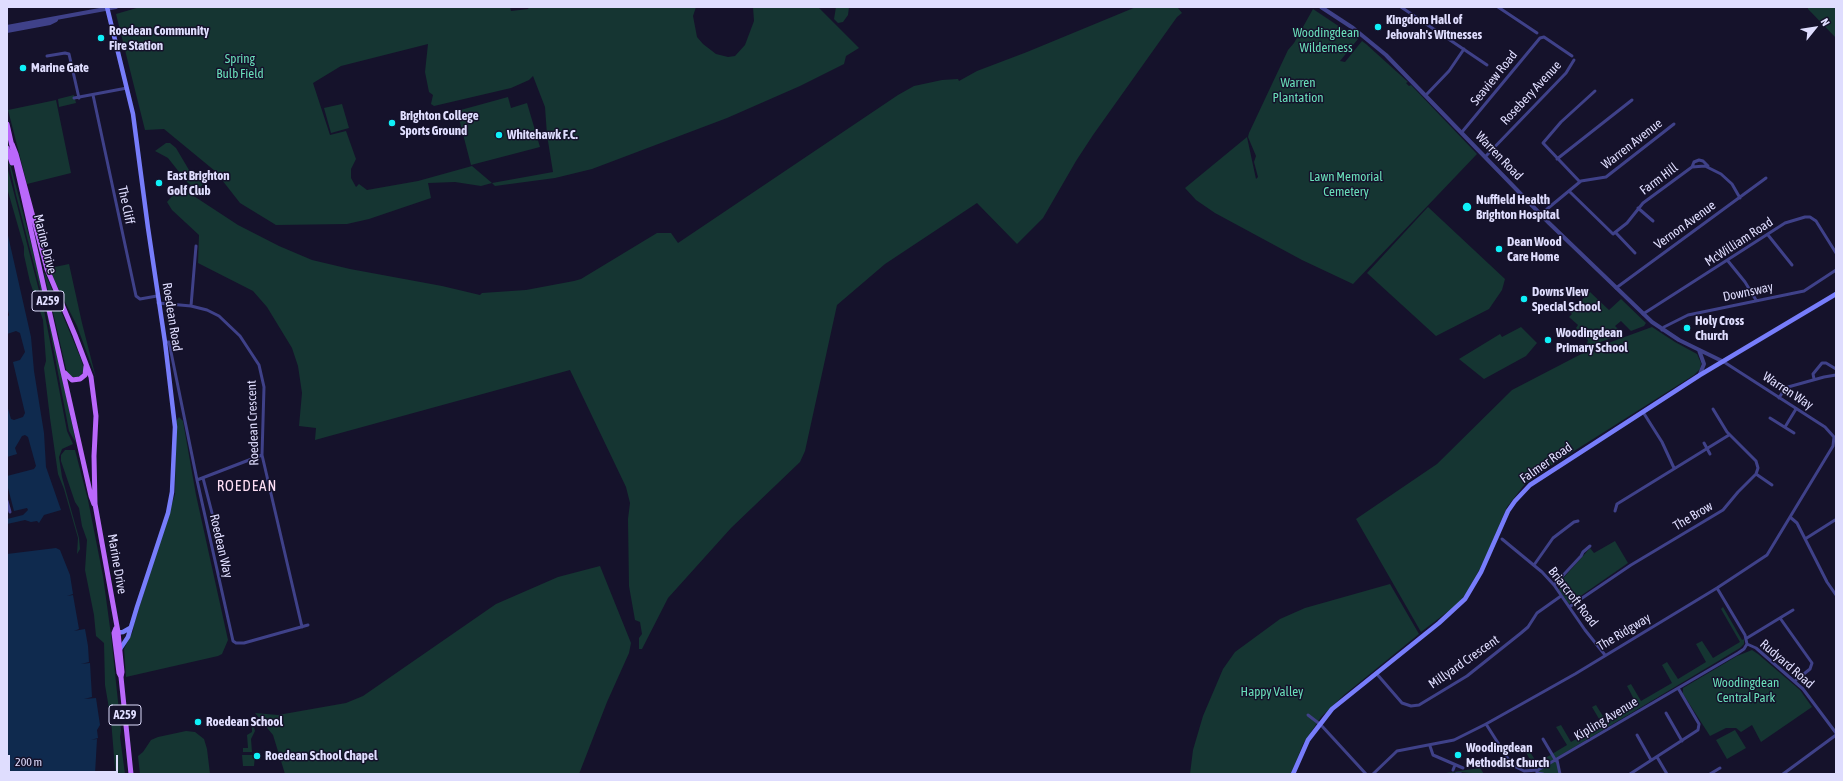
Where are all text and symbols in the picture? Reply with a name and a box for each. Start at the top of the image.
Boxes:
north arrow [1795,8,1835,48]
place label: Kingdom Hall of Jehovah's Witnesses [1386,12,1482,43]
text: N [1819,16,1832,28]
marker: Kingdom Hall of Jehovah's Witnesses [1373,22,1383,32]
place label: Roedean Community Fire Station [109,23,209,54]
park label: Woodingdean Wilderness [1293,25,1359,56]
marker: Roedean Community Fire Station [96,33,106,43]
street label: Seaview Road [1467,47,1521,109]
park label: Spring Bulb Field [216,51,264,82]
street label: Rosebery Avenue [1497,58,1565,128]
place label: Marine Gate [31,60,89,76]
marker: Marine Gate [18,63,28,73]
park label: Warren Plantation [1272,75,1324,106]
place label: Brighton College Sports Ground [400,108,479,139]
street label: Warren Avenue [1599,115,1665,173]
marker: Brighton College Sports Ground [387,118,397,128]
place label: Whitehawk F.C. [507,127,578,143]
street label: Warren Road [1472,128,1526,184]
marker: Whitehawk F.C. [494,130,504,140]
street label: Farm Hill [1637,160,1681,198]
place label: East Brighton Golf Club [167,168,230,199]
park label: Lawn Memorial Cemetery [1309,169,1383,200]
marker: East Brighton Golf Club [154,178,164,188]
street label: The Cliff [114,184,138,226]
place label: Nuffield Health Brighton Hospital [1476,192,1559,223]
street label: Vernon Avenue [1651,197,1719,253]
marker: Nuffield Health Brighton Hospital [1461,201,1473,213]
street label: Marine Drive [30,213,60,275]
street label: McWilliam Road [1702,214,1776,270]
place label: Dean Wood Care Home [1507,234,1562,265]
marker: Dean Wood Care Home [1494,244,1504,254]
street label: Downsway [1721,279,1775,305]
street label: Roedean Road [159,281,185,353]
place label: Downs View Special School [1532,284,1601,315]
road number: A259 [32,291,64,311]
marker: Downs View Special School [1519,294,1529,304]
place label: Holy Cross Church [1695,313,1744,344]
marker: Holy Cross Church [1682,323,1692,333]
place label: Woodingdean Primary School [1556,325,1628,356]
marker: Woodingdean Primary School [1543,335,1553,345]
street label: Warren Way [1760,369,1816,413]
street label: Roedean Crescent [244,380,262,466]
street label: Falmer Road [1517,439,1575,487]
district label: ROEDEAN [217,477,277,495]
street label: The Brow [1670,498,1716,534]
street label: Roedean Way [206,513,236,579]
street label: Marine Drive [104,533,130,595]
street label: Briarcroft Road [1545,564,1601,630]
street label: The Ridgway [1594,610,1654,654]
street label: Millyard Crescent [1426,632,1502,692]
street label: Rudyard Road [1757,636,1817,692]
park label: Woodingdean Central Park [1713,675,1779,706]
park label: Happy Valley [1241,684,1303,700]
street label: Kipling Avenue [1571,694,1641,744]
road number: A259 [109,705,141,725]
place label: Roedean School [206,714,283,730]
marker: Roedean School [193,717,203,727]
place label: Woodingdean Methodist Church [1466,740,1549,771]
scale bar [10,747,120,773]
place label: Roedean School Chapel [265,748,377,764]
marker: Woodingdean Methodist Church [1453,750,1463,760]
marker: Roedean School Chapel [252,751,262,761]
text: 200 m [15,755,42,769]

